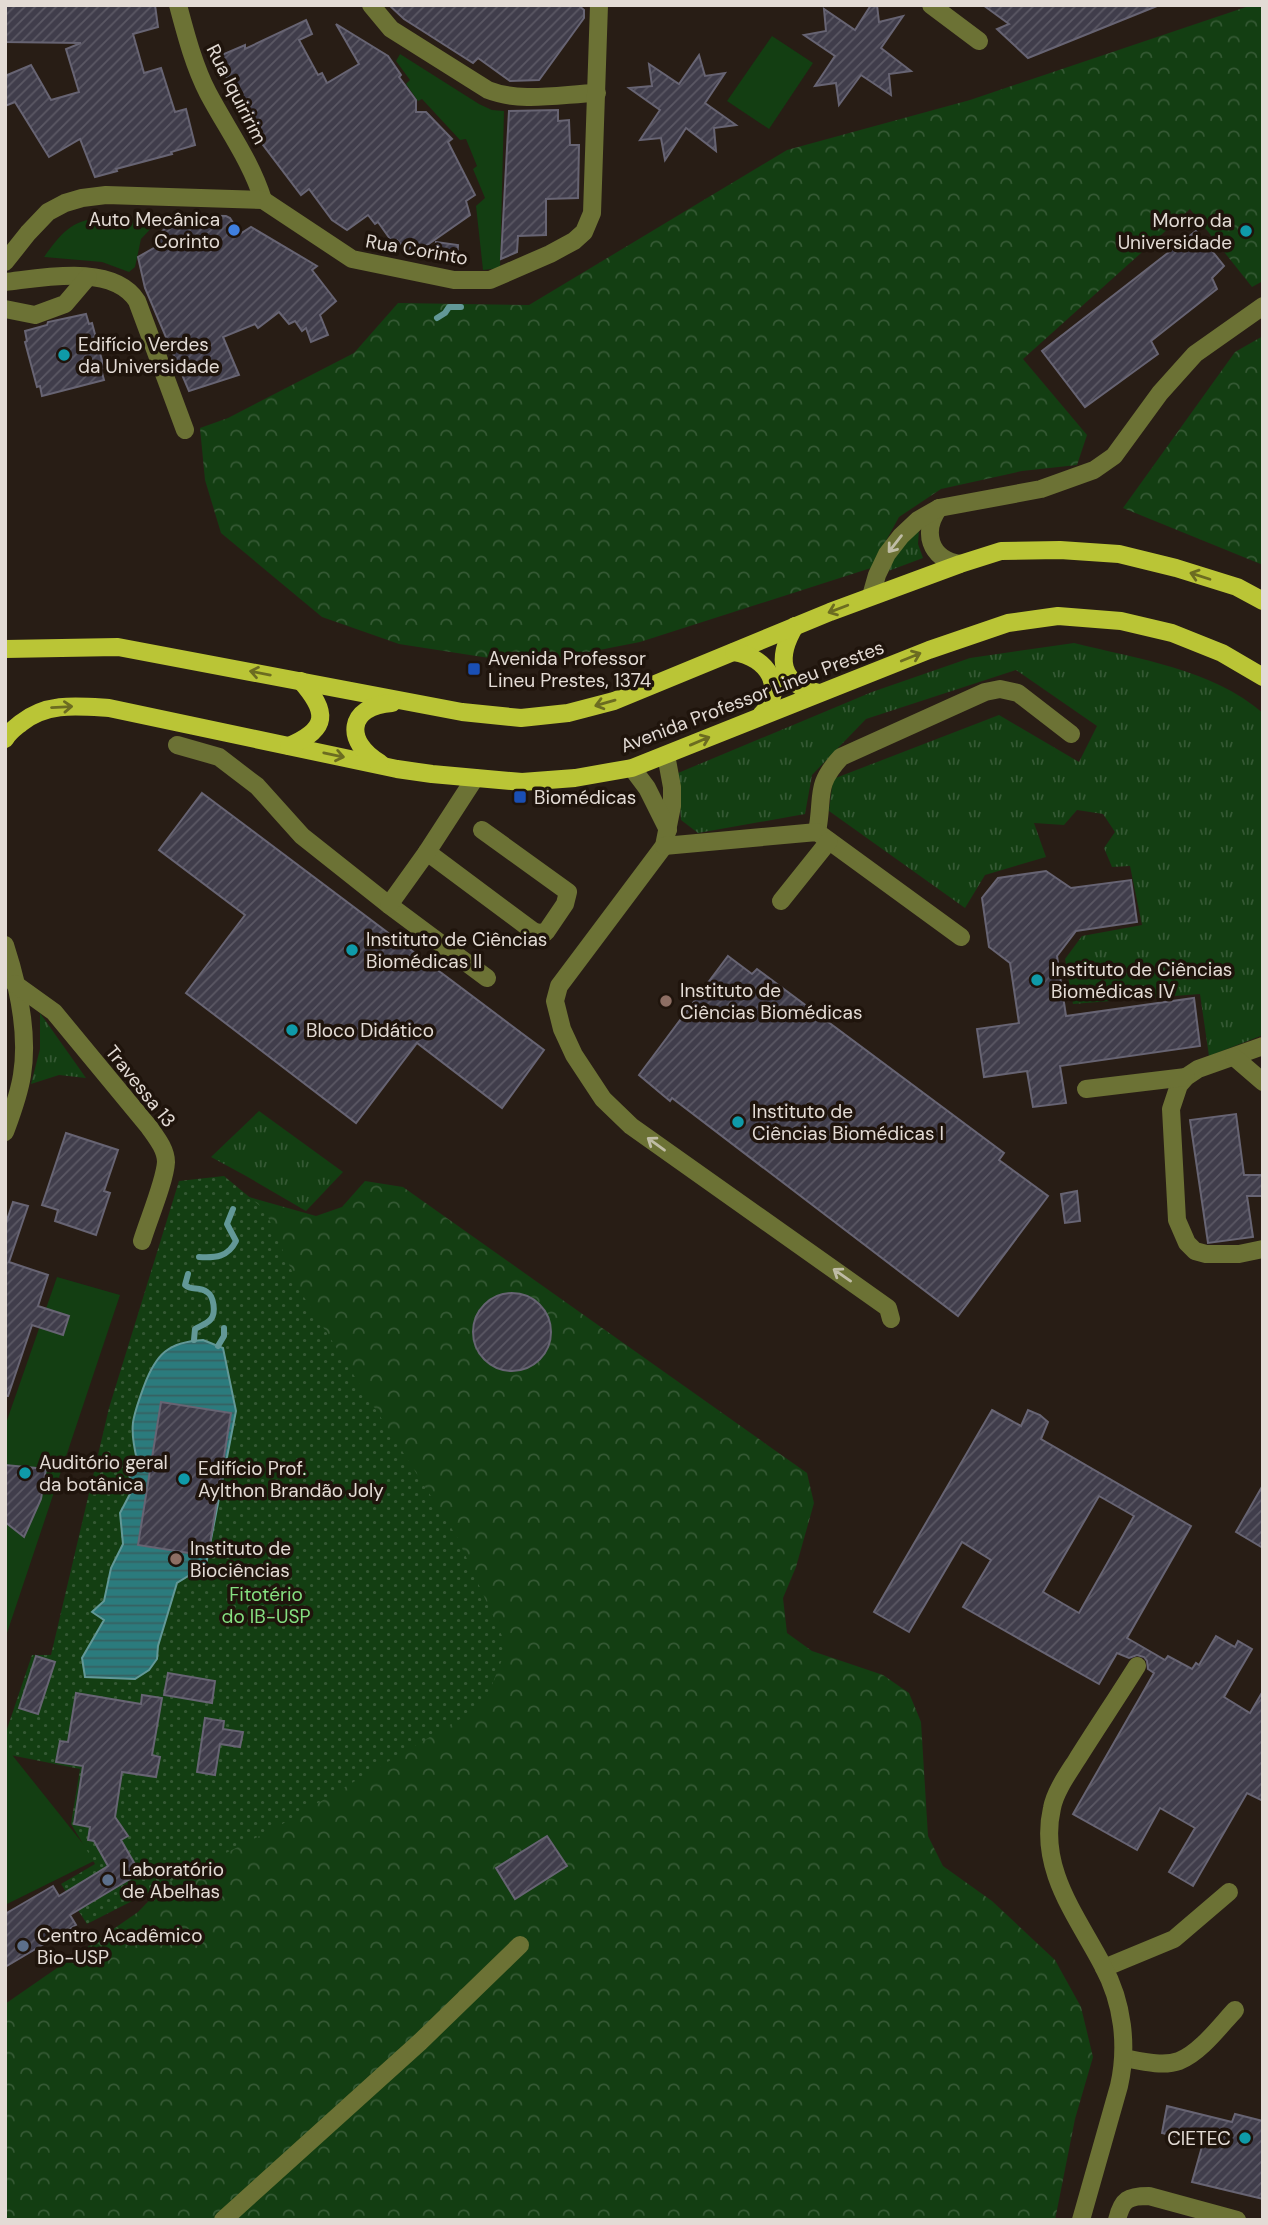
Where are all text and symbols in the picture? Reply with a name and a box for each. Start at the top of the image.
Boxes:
street label: Rua Iquiririm [201,40,273,149]
place label: Auto Mecânica Corinto [89,207,220,254]
place label: Morro da Universidade [1118,208,1232,255]
marker: Auto Mecânica Corinto [226,222,242,238]
marker: Morro da Universidade [1238,223,1254,239]
street label: Rua Corinto [364,228,470,271]
place label: Edifício Verdes da Universidade [78,332,220,379]
marker: Edifício Verdes da Universidade [56,347,72,363]
one-way arrow [887,535,902,553]
one-way arrow [1189,568,1211,581]
one-way arrow [828,603,850,616]
street label: Avenida Professor Lineu Prestes [617,635,888,758]
place label: Avenida Professor Lineu Prestes, 1374 [488,646,651,693]
one-way arrow [900,649,921,662]
marker: Avenida Professor Lineu Prestes, 1374 [466,661,482,677]
one-way arrow [249,666,272,680]
one-way arrow [594,697,616,710]
one-way arrow [50,700,73,713]
one-way arrow [688,734,710,747]
one-way arrow [322,749,344,762]
place label: Biomédicas [534,785,636,810]
marker: Biomédicas [512,789,528,805]
place label: Instituto de Ciências Biomédicas II [366,927,547,974]
marker: Instituto de Ciências Biomédicas II [344,942,360,958]
place label: Instituto de Ciências Biomédicas IV [1051,957,1232,1004]
marker: Instituto de Ciências Biomédicas IV [1029,972,1045,988]
place label: Instituto de Ciências Biomédicas [680,978,862,1025]
marker: Instituto de Ciências Biomédicas [658,993,674,1009]
place label: Bloco Didático [306,1018,434,1043]
marker: Bloco Didático [284,1022,300,1038]
street label: Travessa 13 [100,1040,181,1132]
place label: Instituto de Ciências Biomédicas I [752,1099,944,1146]
marker: Instituto de Ciências Biomédicas I [730,1114,746,1130]
one-way arrow [647,1137,666,1151]
one-way arrow [833,1268,852,1282]
place label: Auditório geral da botânica [39,1450,168,1497]
place label: Edifício Prof. Aylthon Brandão Joly [198,1456,384,1503]
marker: Auditório geral da botânica [17,1465,33,1481]
marker: Edifício Prof. Aylthon Brandão Joly [176,1471,192,1487]
place label: Instituto de Biociências [190,1536,291,1583]
marker: Instituto de Biociências [168,1551,184,1567]
park label: Fitotério do IB-USP [222,1582,310,1629]
place label: Laboratório de Abelhas [122,1857,224,1904]
marker: Laboratório de Abelhas [100,1872,116,1888]
place label: Centro Acadêmico Bio-USP [37,1923,202,1970]
marker: Centro Acadêmico Bio-USP [15,1938,31,1954]
place label: CIETEC [1167,2126,1231,2151]
marker: CIETEC [1237,2130,1253,2146]

